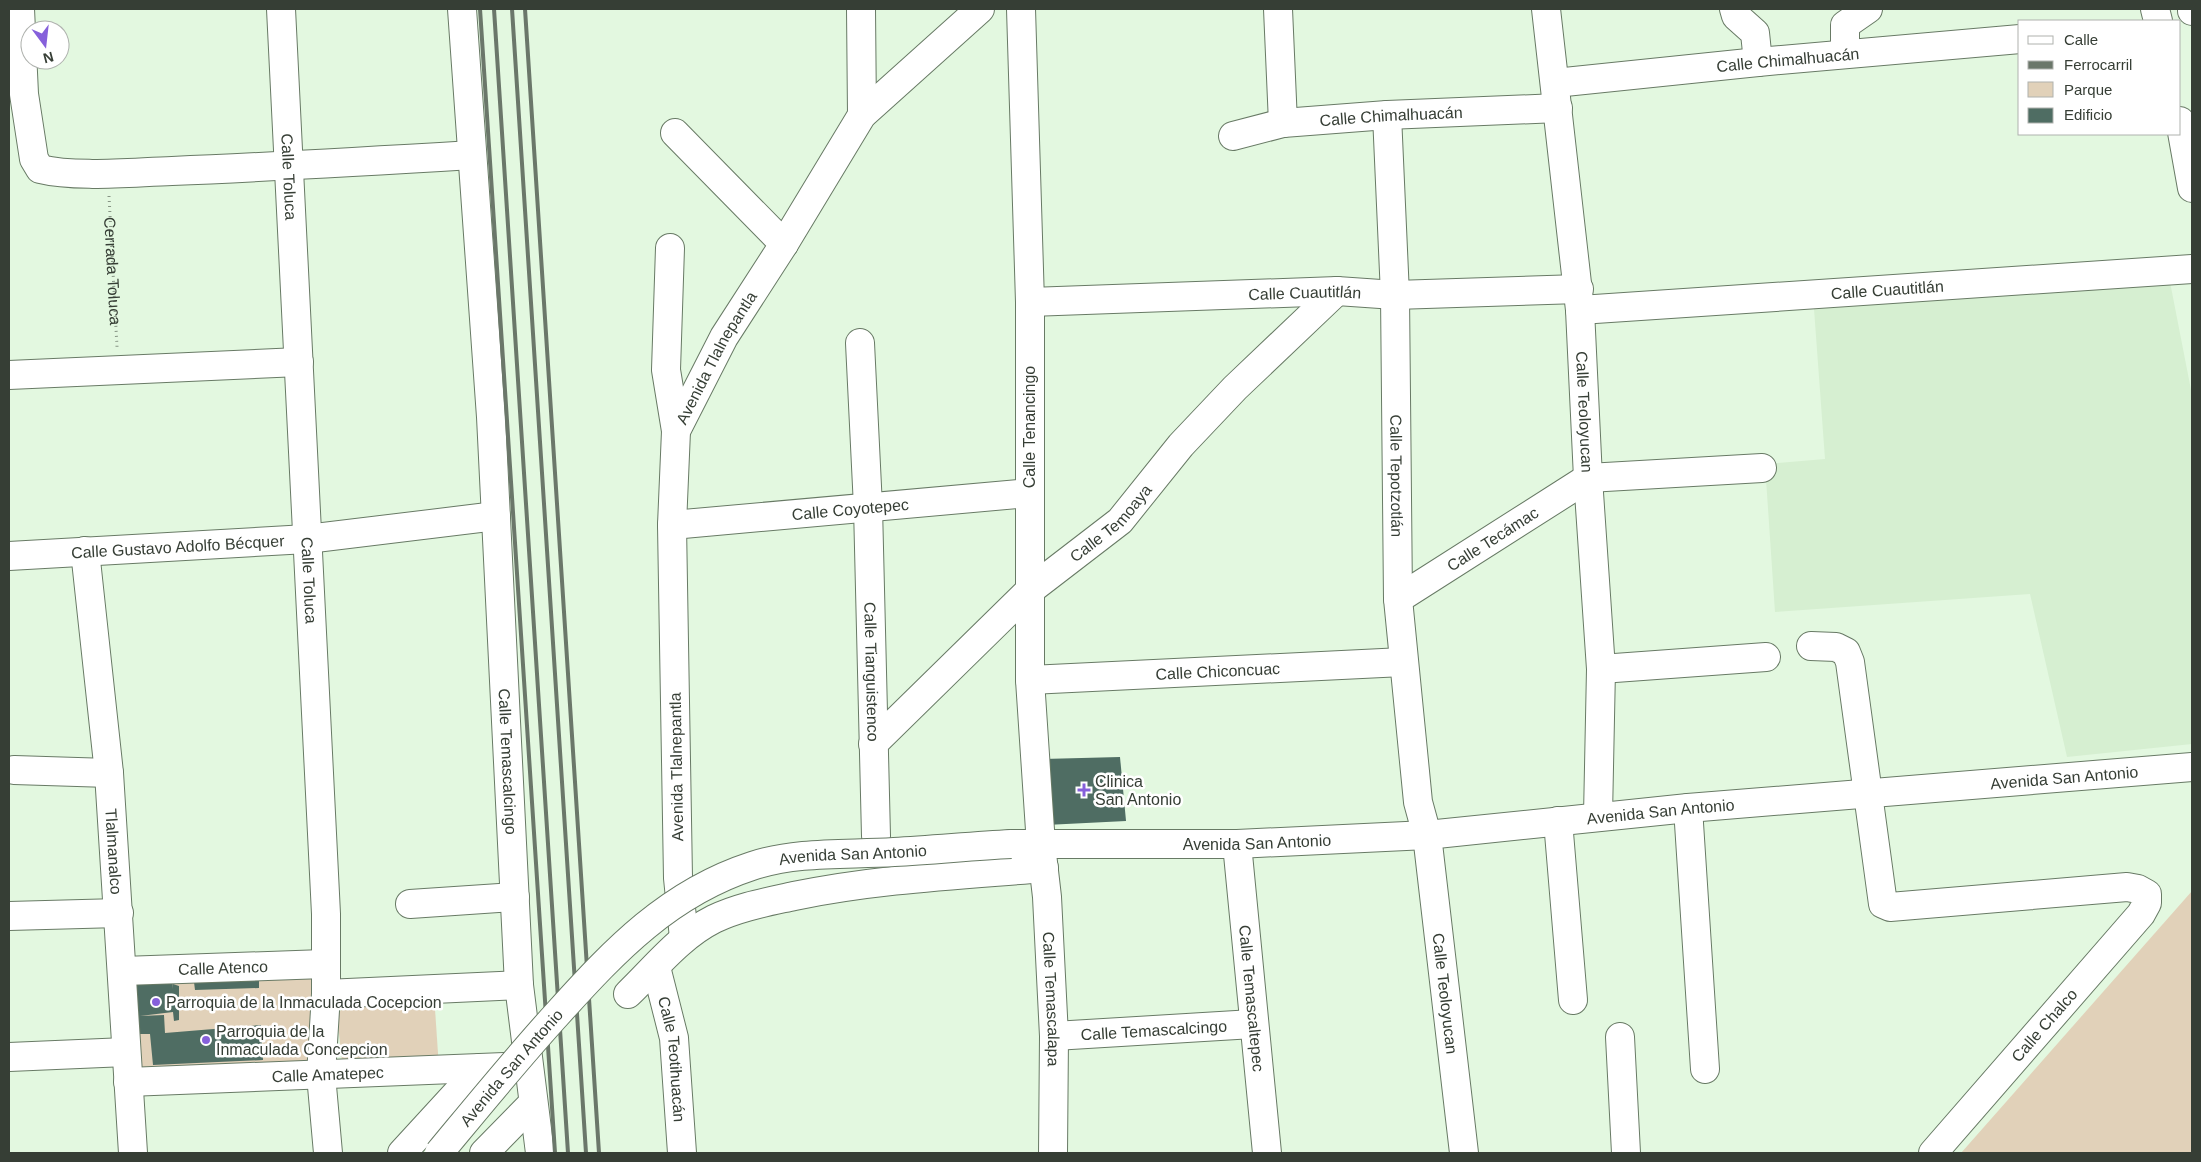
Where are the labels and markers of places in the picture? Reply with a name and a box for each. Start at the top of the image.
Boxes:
place label: Clinica San Antonio [1095,773,1181,808]
marker: Clinica San Antonio [1077,783,1091,797]
place label: Parroquia de la Inmaculada Cocepcion [166,994,442,1011]
marker: Parroquia de la Inmaculada Cocepcion [150,996,162,1008]
place label: Parroquia de la Inmaculada Concepcion [216,1023,388,1058]
marker: Parroquia de la Inmaculada Concepcion [200,1034,212,1046]

